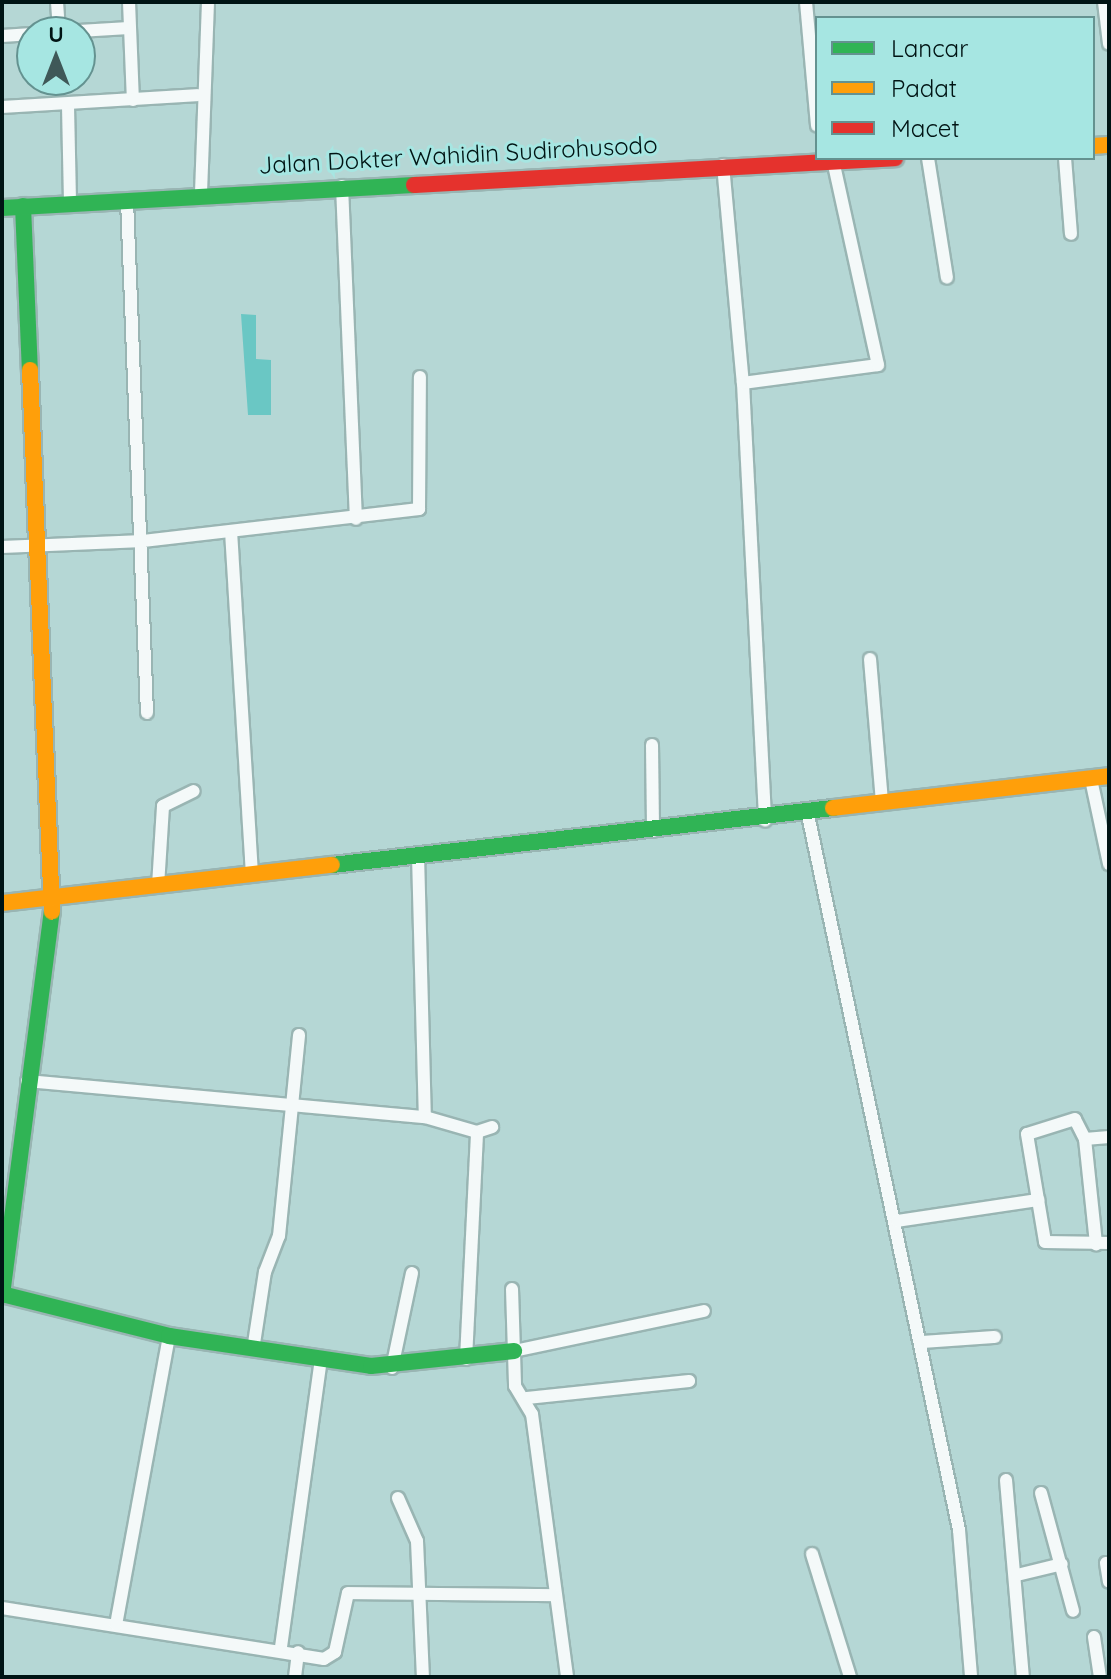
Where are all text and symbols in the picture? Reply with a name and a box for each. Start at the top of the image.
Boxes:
north arrow [16,16,96,96]
legend [815,16,1095,160]
text: U [48,20,64,48]
text: Lancar [891,33,968,63]
text: Padat [891,73,957,103]
text: Macet [891,113,960,143]
street label: Jalan Dokter Wahidin Sudirohusodo [258,130,658,180]

